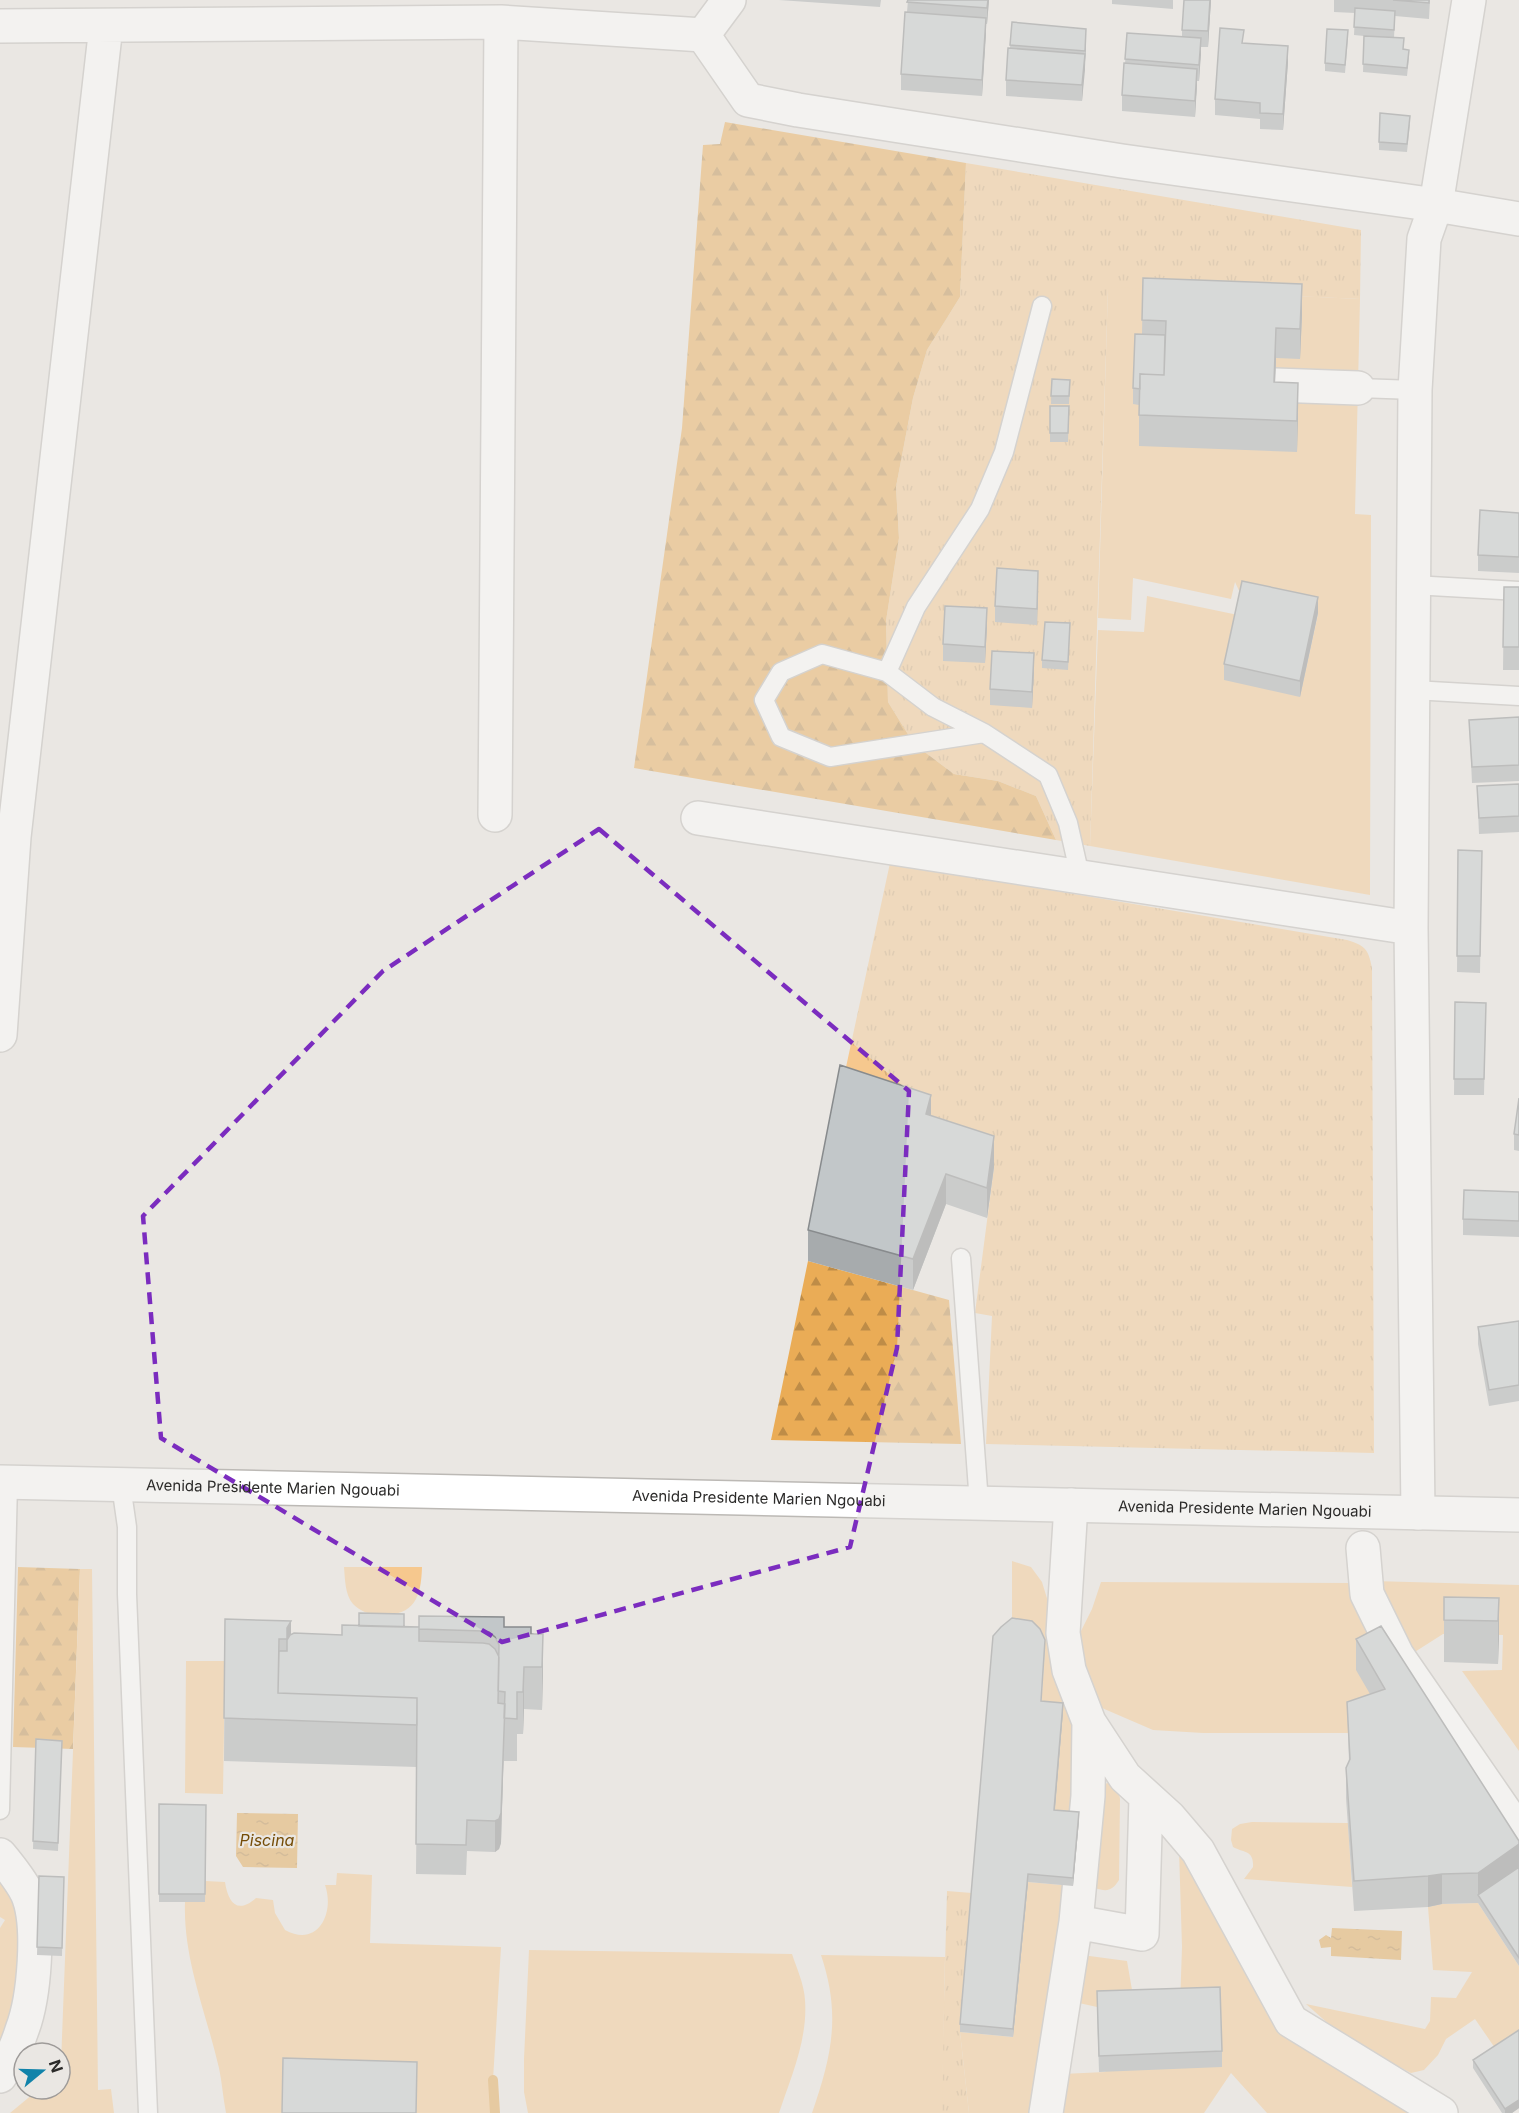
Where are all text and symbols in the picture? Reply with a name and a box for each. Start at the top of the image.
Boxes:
street label: Avenida Presidente Marien Ngouabi [146,1475,400,1500]
street label: Avenida Presidente Marien Ngouabi [632,1486,886,1510]
street label: Avenida Presidente Marien Ngouabi [1118,1496,1372,1521]
water label: Piscina [240,1830,295,1850]
north arrow [12,2041,72,2101]
text: N [45,2057,68,2075]

